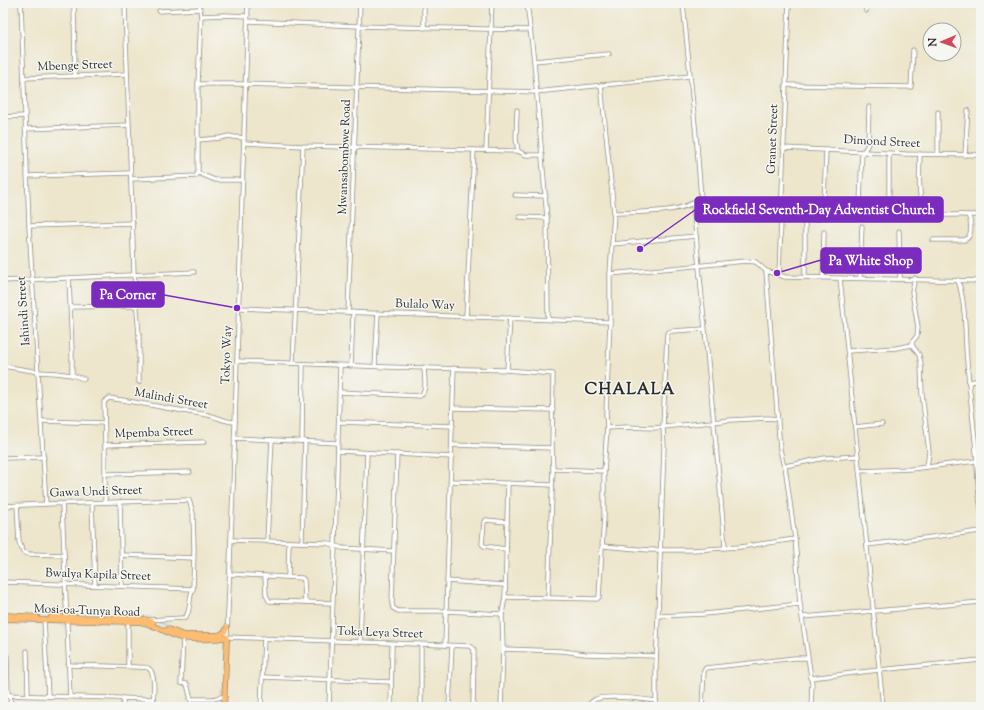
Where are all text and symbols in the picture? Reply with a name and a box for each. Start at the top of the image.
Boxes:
north arrow [922,22,962,62]
text: N [925,37,941,48]
street label: Mbenge Street [37,56,113,76]
street label: Mwansabombwe Road [334,99,356,215]
street label: Granet Street [763,104,783,174]
street label: Dimond Street [843,131,921,153]
callout: Rockfield Seventh-Day Adventist Church [695,197,943,222]
text: Rockfield Seventh-Day Adventist Church [703,202,936,220]
callout: Pa White Shop [821,248,921,273]
text: Pa White Shop [829,253,913,271]
street label: Ishindi Street [13,276,35,346]
callout: Pa Corner [92,282,164,307]
text: Pa Corner [100,287,156,305]
street label: Bulalo Way [395,295,455,315]
street label: Tokyo Way [217,325,237,385]
district label: CHALALA [585,379,675,402]
street label: Malindi Street [133,384,209,414]
street label: Mpemba Street [114,423,194,443]
street label: Gawa Undi Street [49,481,143,503]
street label: Bwalya Kapila Street [45,564,151,586]
street label: Mosi-oa-Tunya Road [33,600,141,622]
street label: Toka Leya Street [337,623,423,643]

